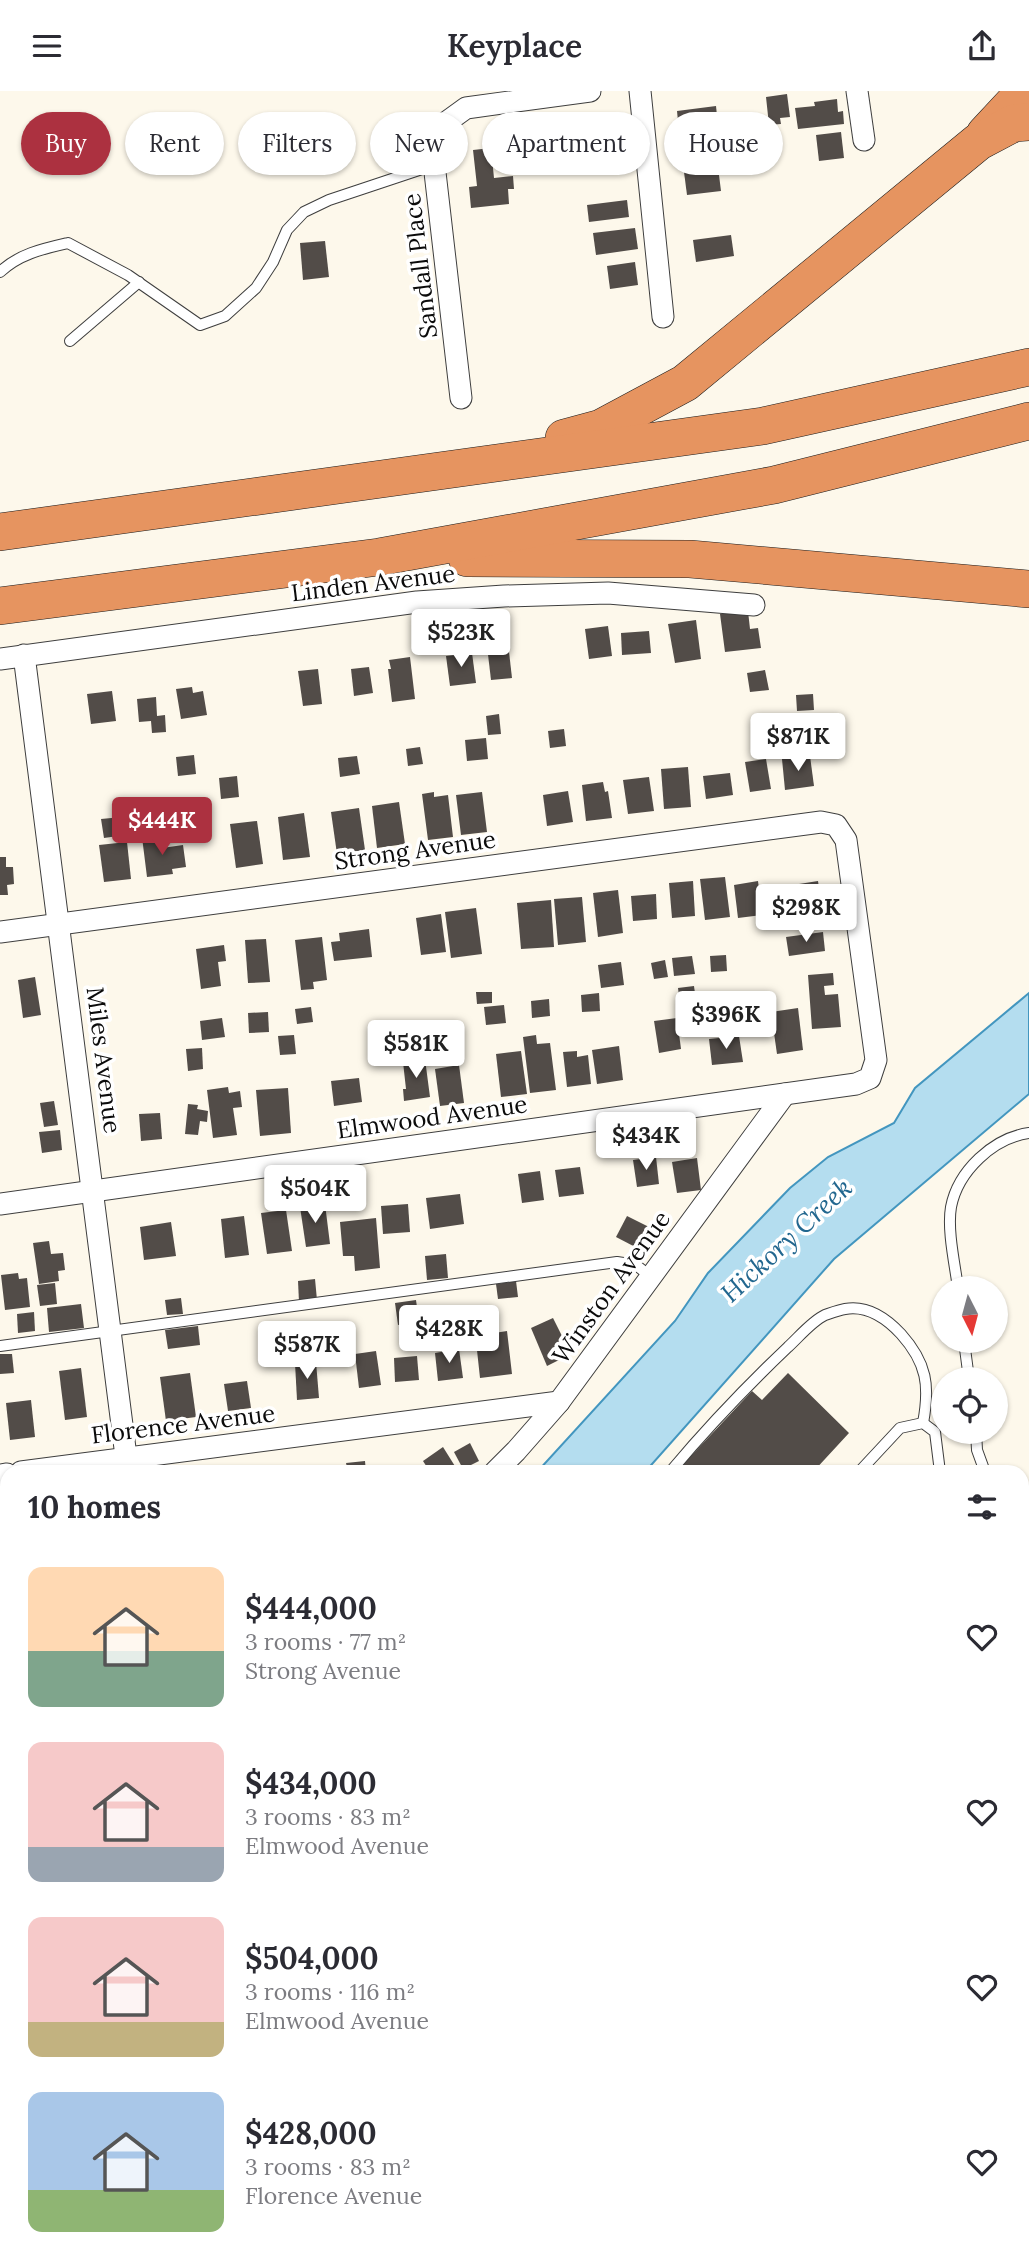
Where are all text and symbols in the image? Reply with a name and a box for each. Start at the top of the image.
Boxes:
text: Keyplace [447,25,582,66]
icon: menu [28,27,66,65]
icon: share [963,27,1001,65]
chip: Buy [21,112,111,175]
chip: Rent [125,112,224,175]
chip: Filters [238,112,356,175]
chip: New [370,112,468,175]
chip: Apartment [482,112,650,175]
chip: House [664,112,783,175]
street label: Sandall Place [396,192,444,340]
street label: Linden Avenue [289,558,457,608]
pin: $523K [412,609,510,669]
text: $523K [427,617,495,646]
pin: $871K [749,713,847,773]
text: $871K [766,721,830,750]
pin: $444K [113,797,211,857]
text: $444K [128,805,196,834]
street label: Strong Avenue [332,823,498,877]
pin: $298K [757,885,855,944]
text: $298K [772,892,840,921]
street label: Miles Avenue [80,985,128,1135]
pin: $396K [677,991,775,1051]
text: $396K [691,999,761,1028]
pin: $581K [367,1021,465,1080]
text: $581K [384,1028,448,1057]
street label: Elmwood Avenue [335,1088,529,1146]
pin: $434K [597,1112,695,1172]
text: $434K [612,1120,680,1149]
pin: $504K [266,1165,364,1225]
water label: Hickory Creek [713,1171,859,1309]
text: $504K [280,1173,350,1202]
street label: Winston Avenue [545,1204,677,1370]
north arrow [931,1276,1008,1353]
map controls [931,1276,1008,1444]
pin: $428K [400,1305,498,1365]
text: $428K [415,1313,483,1342]
pin: $587K [258,1321,356,1381]
text: $587K [274,1329,340,1358]
button: locate [931,1367,1008,1444]
street label: Florence Avenue [89,1397,277,1451]
text: 10 homes [28,1488,161,1526]
icon: filters [963,1488,1001,1526]
text: $444,000 [245,1589,377,1627]
icon: home [84,1595,168,1679]
icon: heart [963,1618,1001,1656]
text: 3 rooms · 77 m² [245,1627,406,1656]
text: Strong Avenue [245,1656,401,1685]
text: $434,000 [245,1764,377,1802]
icon: home [84,1770,168,1854]
icon: heart [963,1793,1001,1831]
text: 3 rooms · 83 m² [245,1802,411,1831]
text: Elmwood Avenue [245,1831,429,1860]
text: $504,000 [245,1939,379,1977]
icon: home [84,1945,168,2029]
icon: heart [963,1968,1001,2006]
text: 3 rooms · 116 m² [245,1977,415,2006]
text: Elmwood Avenue [245,2006,429,2035]
text: $428,000 [245,2114,377,2152]
icon: home [84,2120,168,2204]
icon: heart [963,2143,1001,2181]
text: 3 rooms · 83 m² [245,2152,411,2181]
text: Florence Avenue [245,2181,422,2210]

